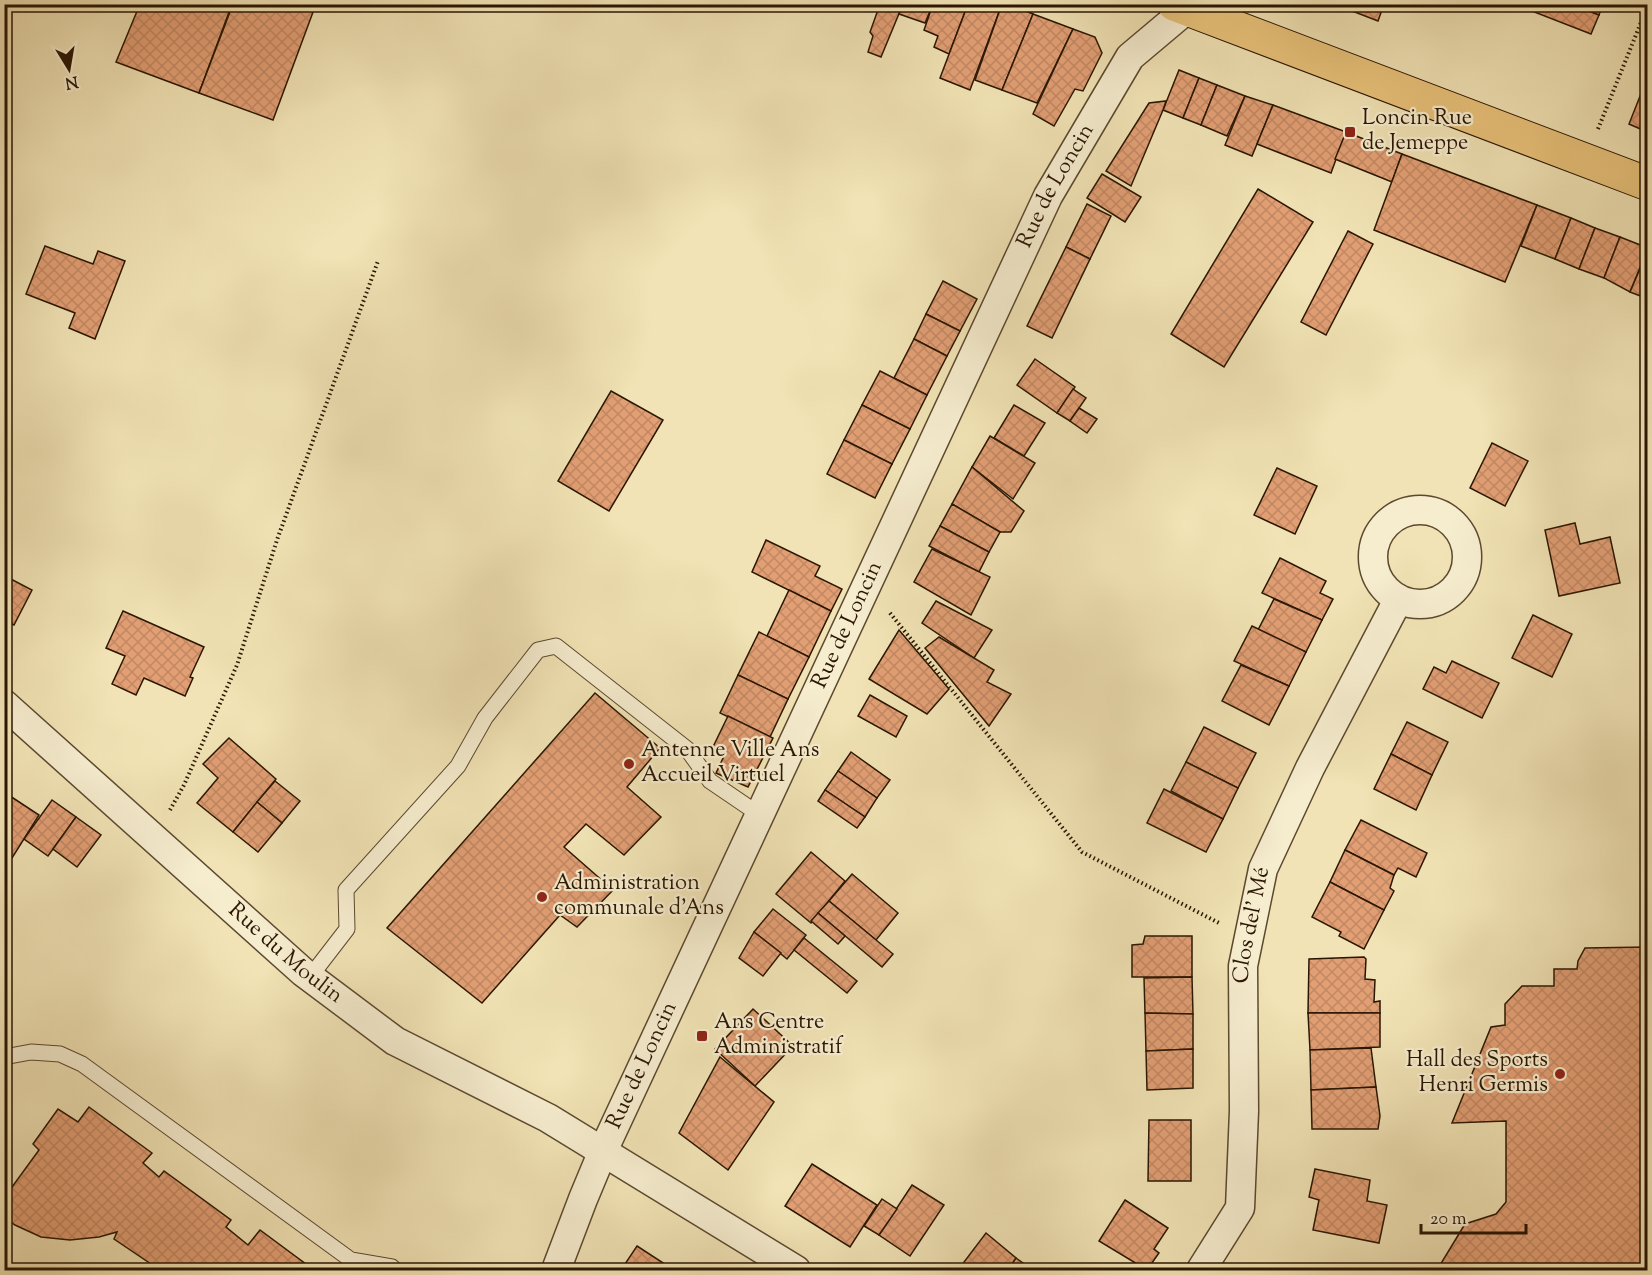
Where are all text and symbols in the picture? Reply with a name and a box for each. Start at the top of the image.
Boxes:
north arrow [39,39,99,99]
text: N [63,69,80,94]
place label: Loncin Rue de Jemeppe [1362,103,1472,160]
street label: Rue de Loncin [1010,118,1103,254]
marker: Loncin Rue de Jemeppe [1343,125,1357,139]
street label: Rue de Loncin [804,556,891,694]
place label: Antenne Ville Ans Accueil Virtuel [641,735,819,792]
marker: Antenne Ville Ans Accueil Virtuel [622,757,636,771]
street label: Clos del' Mé [1227,864,1279,983]
place label: Administration communale d'Ans [554,868,724,925]
marker: Administration communale d'Ans [535,890,549,904]
street label: Rue du Moulin [220,896,349,1012]
street label: Rue de Loncin [599,997,686,1135]
place label: Ans Centre Administratif [714,1007,844,1064]
marker: Ans Centre Administratif [695,1029,709,1043]
place label: Hall des Sports Henri Germis [1406,1045,1548,1102]
marker: Hall des Sports Henri Germis [1553,1067,1567,1081]
scale bar [1421,1197,1526,1235]
text: 20 m [1430,1207,1467,1233]

